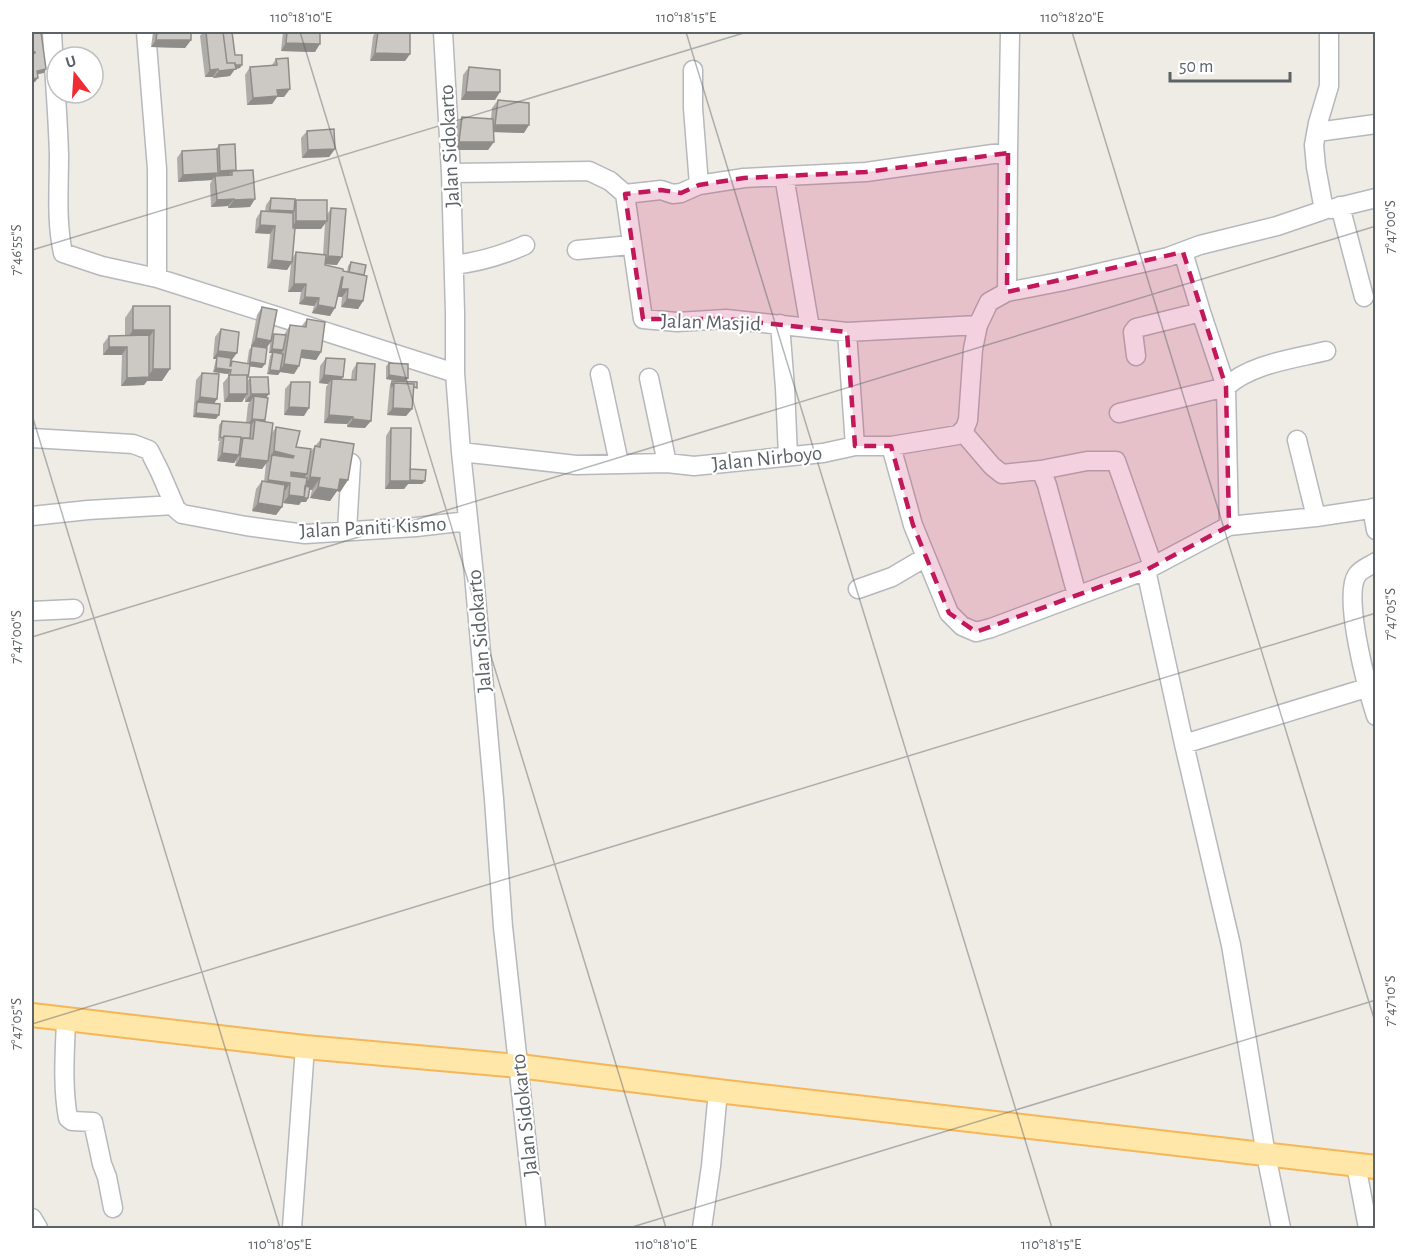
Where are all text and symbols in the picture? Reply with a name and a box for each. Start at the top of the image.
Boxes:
text: 110°18'10"E [270,10,332,25]
text: 110°18'15"E [656,10,716,25]
text: 110°18'20"E [1040,10,1104,25]
north arrow [45,45,105,105]
scale bar [1170,45,1290,83]
text: U [64,52,78,71]
text: 50 m [1179,58,1213,76]
street label: Jalan Sidokarto [436,84,463,208]
text: 7°47'00"S [1383,200,1398,254]
text: 7°46'55"S [9,224,24,276]
street label: Jalan Masjid [661,310,761,335]
street label: Jalan Nirboyo [711,442,823,475]
street label: Jalan Paniti Kismo [299,513,447,542]
street label: Jalan Sidokarto [464,569,495,693]
text: 7°47'05"S [1383,588,1398,640]
text: 7°47'00"S [9,610,24,664]
text: 7°47'10"S [1383,976,1398,1026]
text: 7°47'05"S [9,998,24,1050]
street label: Jalan Sidokarto [508,1053,541,1177]
text: 110°18'05"E [248,1237,312,1252]
text: 110°18'10"E [635,1237,697,1252]
text: 110°18'15"E [1021,1237,1081,1252]

